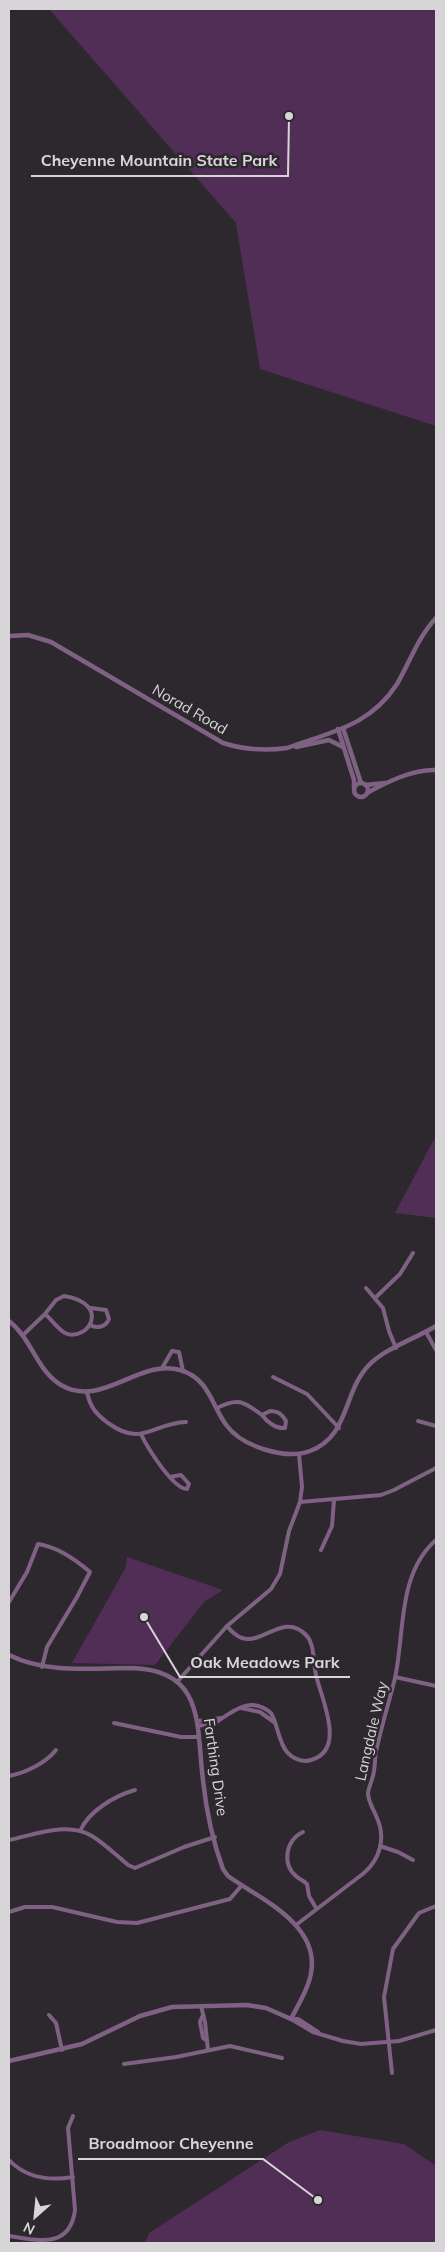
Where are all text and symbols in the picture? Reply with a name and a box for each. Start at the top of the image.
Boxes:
callout: Cheyenne Mountain State Park [31,145,288,176]
text: Cheyenne Mountain State Park [41,150,278,170]
street label: Norad Road [149,680,231,738]
callout: Oak Meadows Park [180,1646,350,1677]
text: Oak Meadows Park [190,1652,341,1672]
street label: Langdale Way [350,1679,392,1783]
street label: Farthing Drive [200,1717,232,1817]
callout: Broadmoor Cheyenne [78,2128,263,2159]
text: Broadmoor Cheyenne [88,2133,254,2153]
north arrow [10,2192,60,2242]
text: N [20,2218,38,2239]

